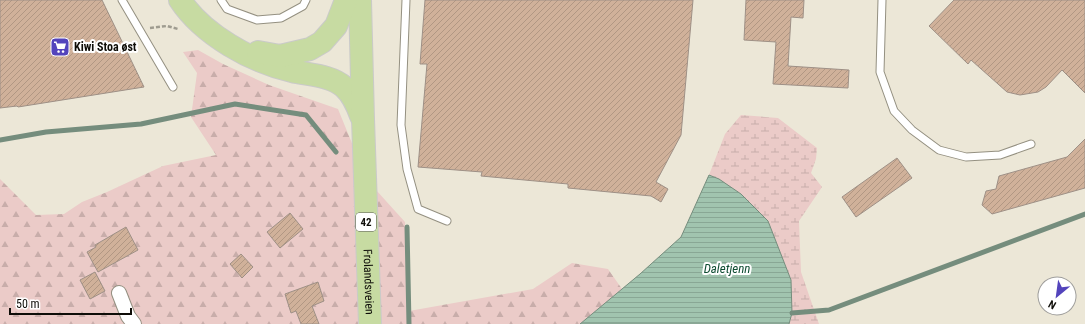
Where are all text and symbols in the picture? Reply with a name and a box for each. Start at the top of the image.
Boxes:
supermarket icon: Kiwi Stoa øst [49,36,71,58]
place label: Kiwi Stoa øst [74,40,137,54]
road number: 42 [356,213,376,231]
street label: Frolandsveien [360,249,377,315]
water label: Daletjenn [704,261,750,276]
north arrow [1037,276,1077,316]
scale bar [10,290,131,316]
text: 50 m [16,297,40,311]
text: N [1046,297,1058,312]

